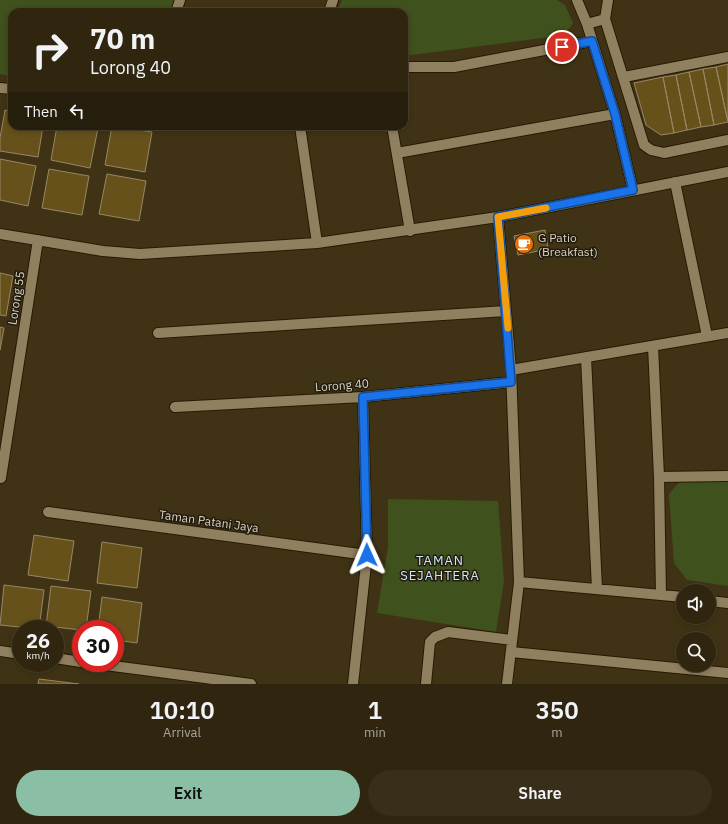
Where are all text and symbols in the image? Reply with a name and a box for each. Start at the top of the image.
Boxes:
text: 70 m [90,20,155,57]
icon: right [24,24,76,76]
pin [545,30,579,64]
icon: arrive [551,36,573,58]
text: Lorong 40 [90,56,171,79]
icon: left [66,100,88,122]
text: Then [24,102,58,121]
place label: G Patio (Breakfast) [538,230,598,259]
cafe icon: G Patio (Breakfast) [513,233,535,255]
street label: Lorong 55 [4,270,28,326]
street label: Lorong 40 [315,376,369,394]
street label: Taman Patani Jaya [158,507,260,536]
position arrow [346,534,388,576]
district label: TAMAN SEJAHTERA [400,552,480,584]
map controls [676,584,716,672]
button: sound [676,584,716,624]
speed limit sign: 30 [72,620,124,672]
text: 26 [26,627,50,654]
button: search [676,632,716,672]
text: km/h [26,649,50,662]
text: 10:10 [149,694,215,726]
text: 1 [368,694,382,726]
text: 350 [535,694,579,726]
text: Arrival [163,724,201,741]
text: min [364,724,386,741]
text: m [551,724,563,741]
button: Exit [16,770,360,816]
button: Share [368,770,712,816]

